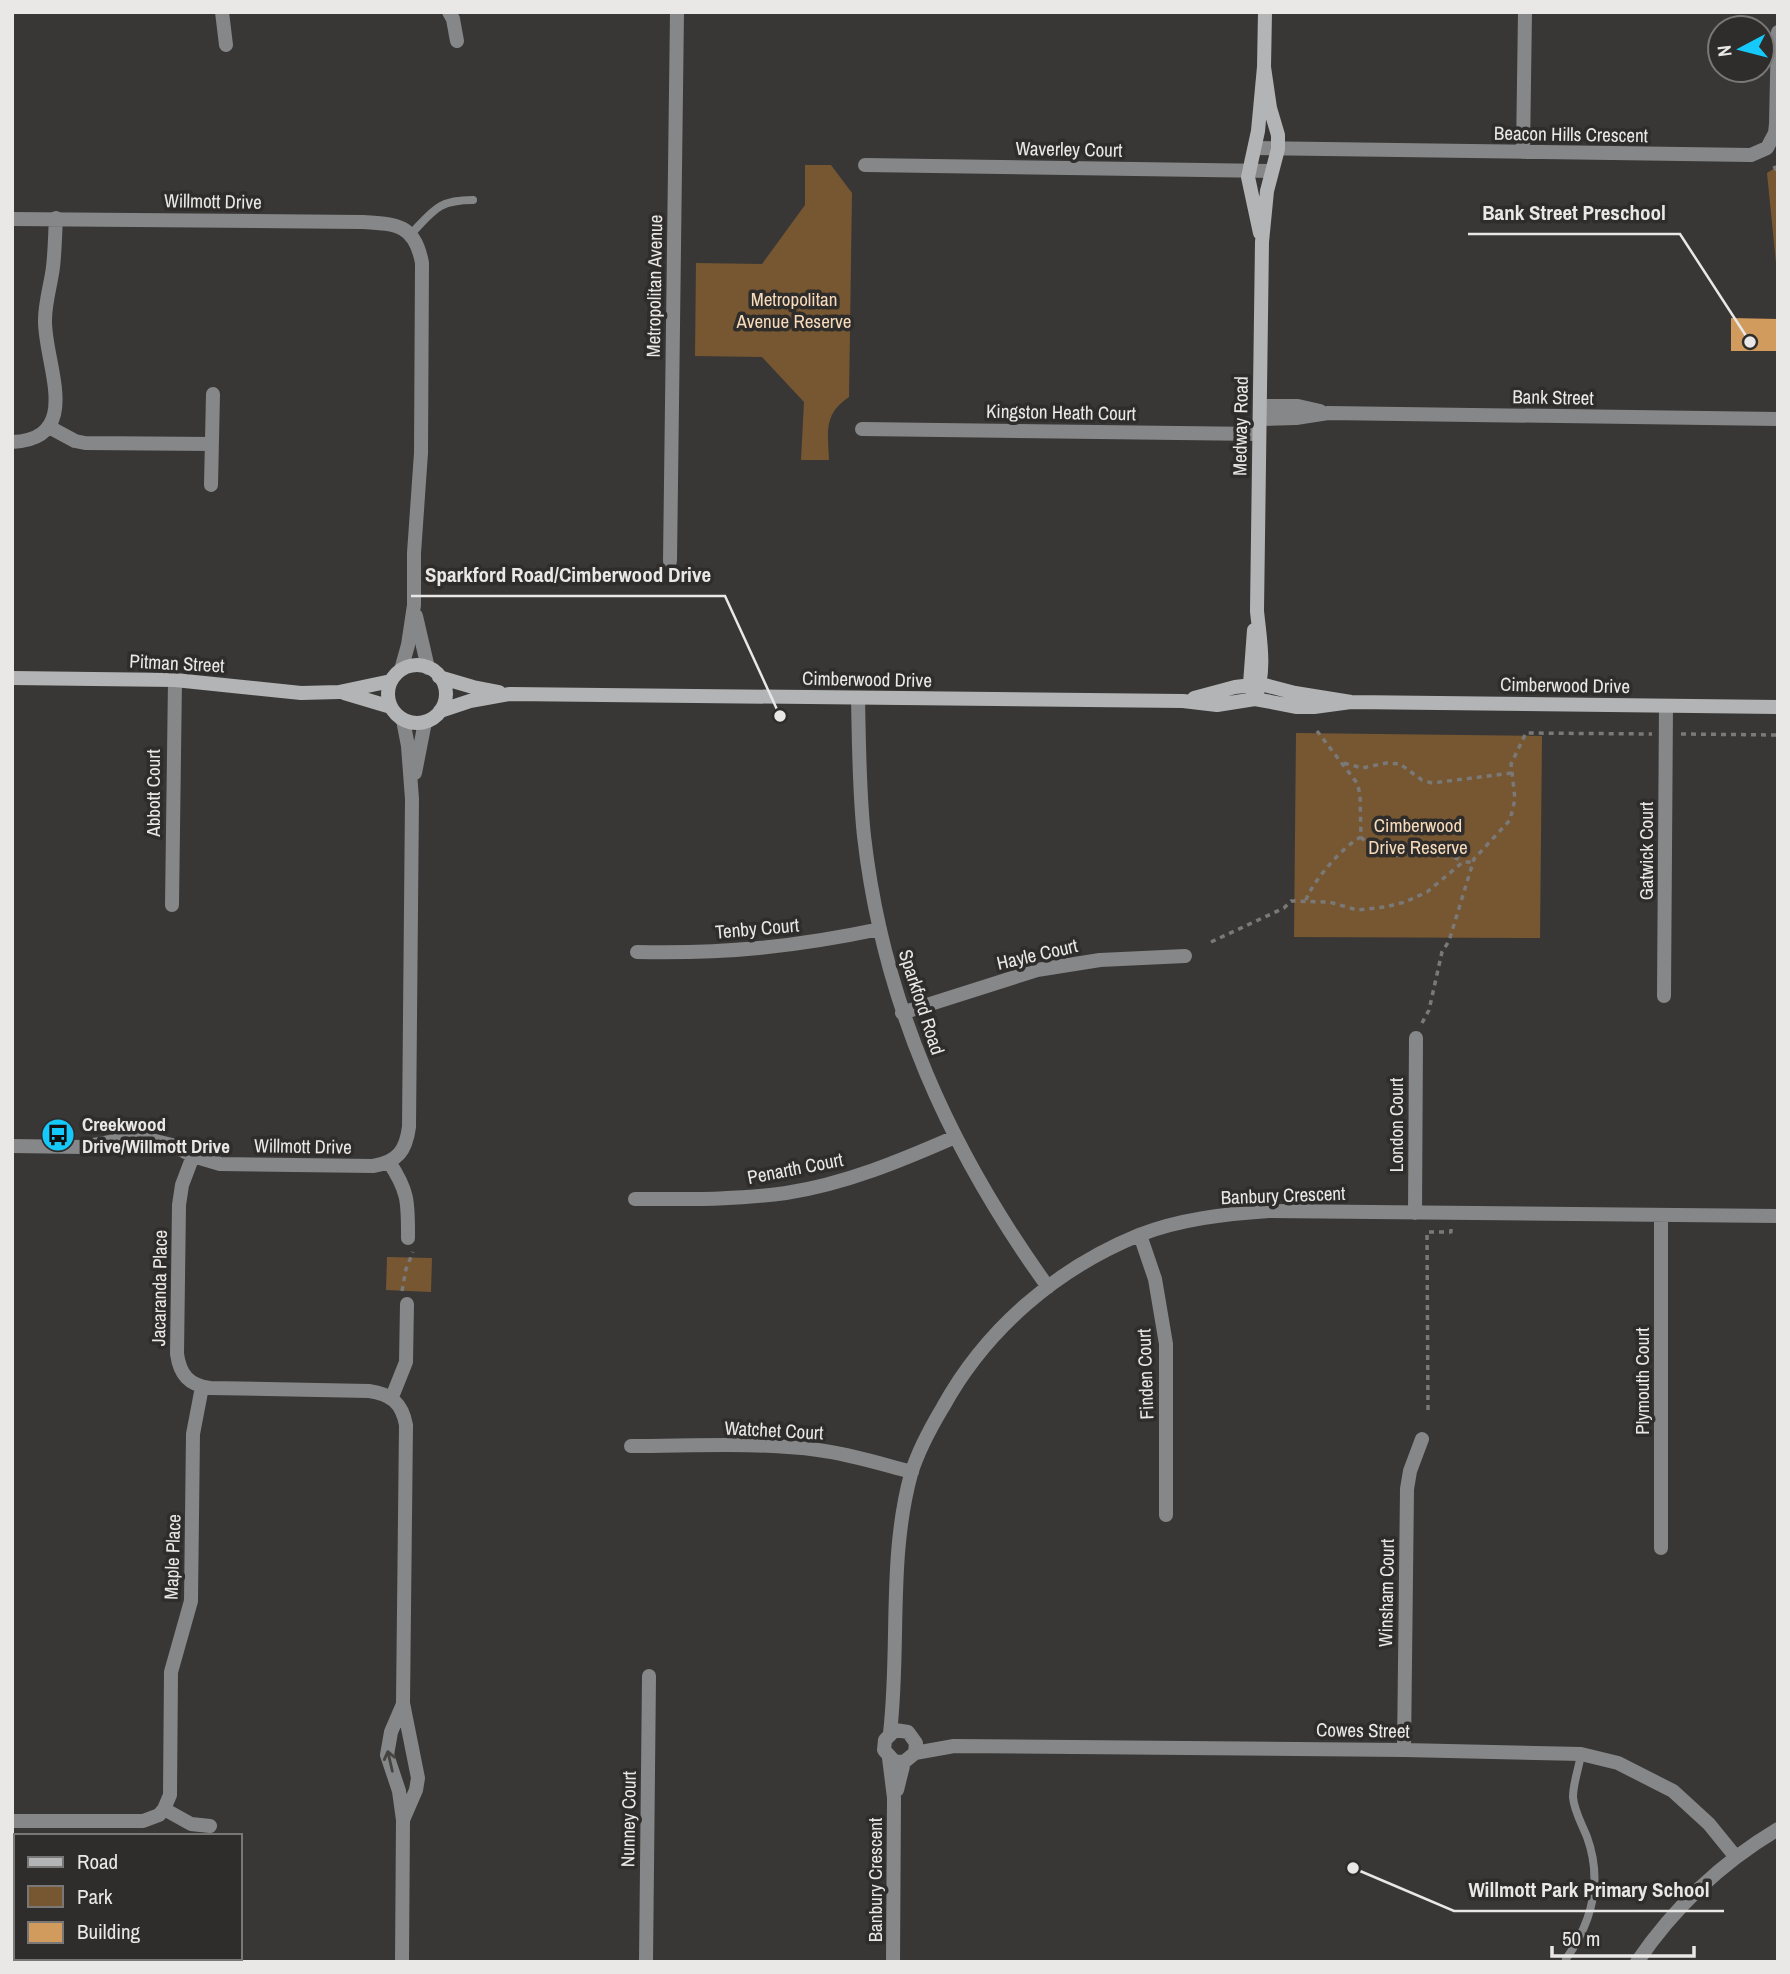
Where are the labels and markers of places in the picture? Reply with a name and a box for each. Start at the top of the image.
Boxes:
callout: Bank Street Preschool [1468,192,1680,234]
callout: Sparkford Road/Cimberwood Drive [411,554,725,596]
place label: Creekwood Drive/Willmott Drive [82,1111,230,1159]
bus stop icon: Creekwood Drive/Willmott Drive [39,1116,77,1154]
callout: Willmott Park Primary School [1454,1869,1724,1911]

